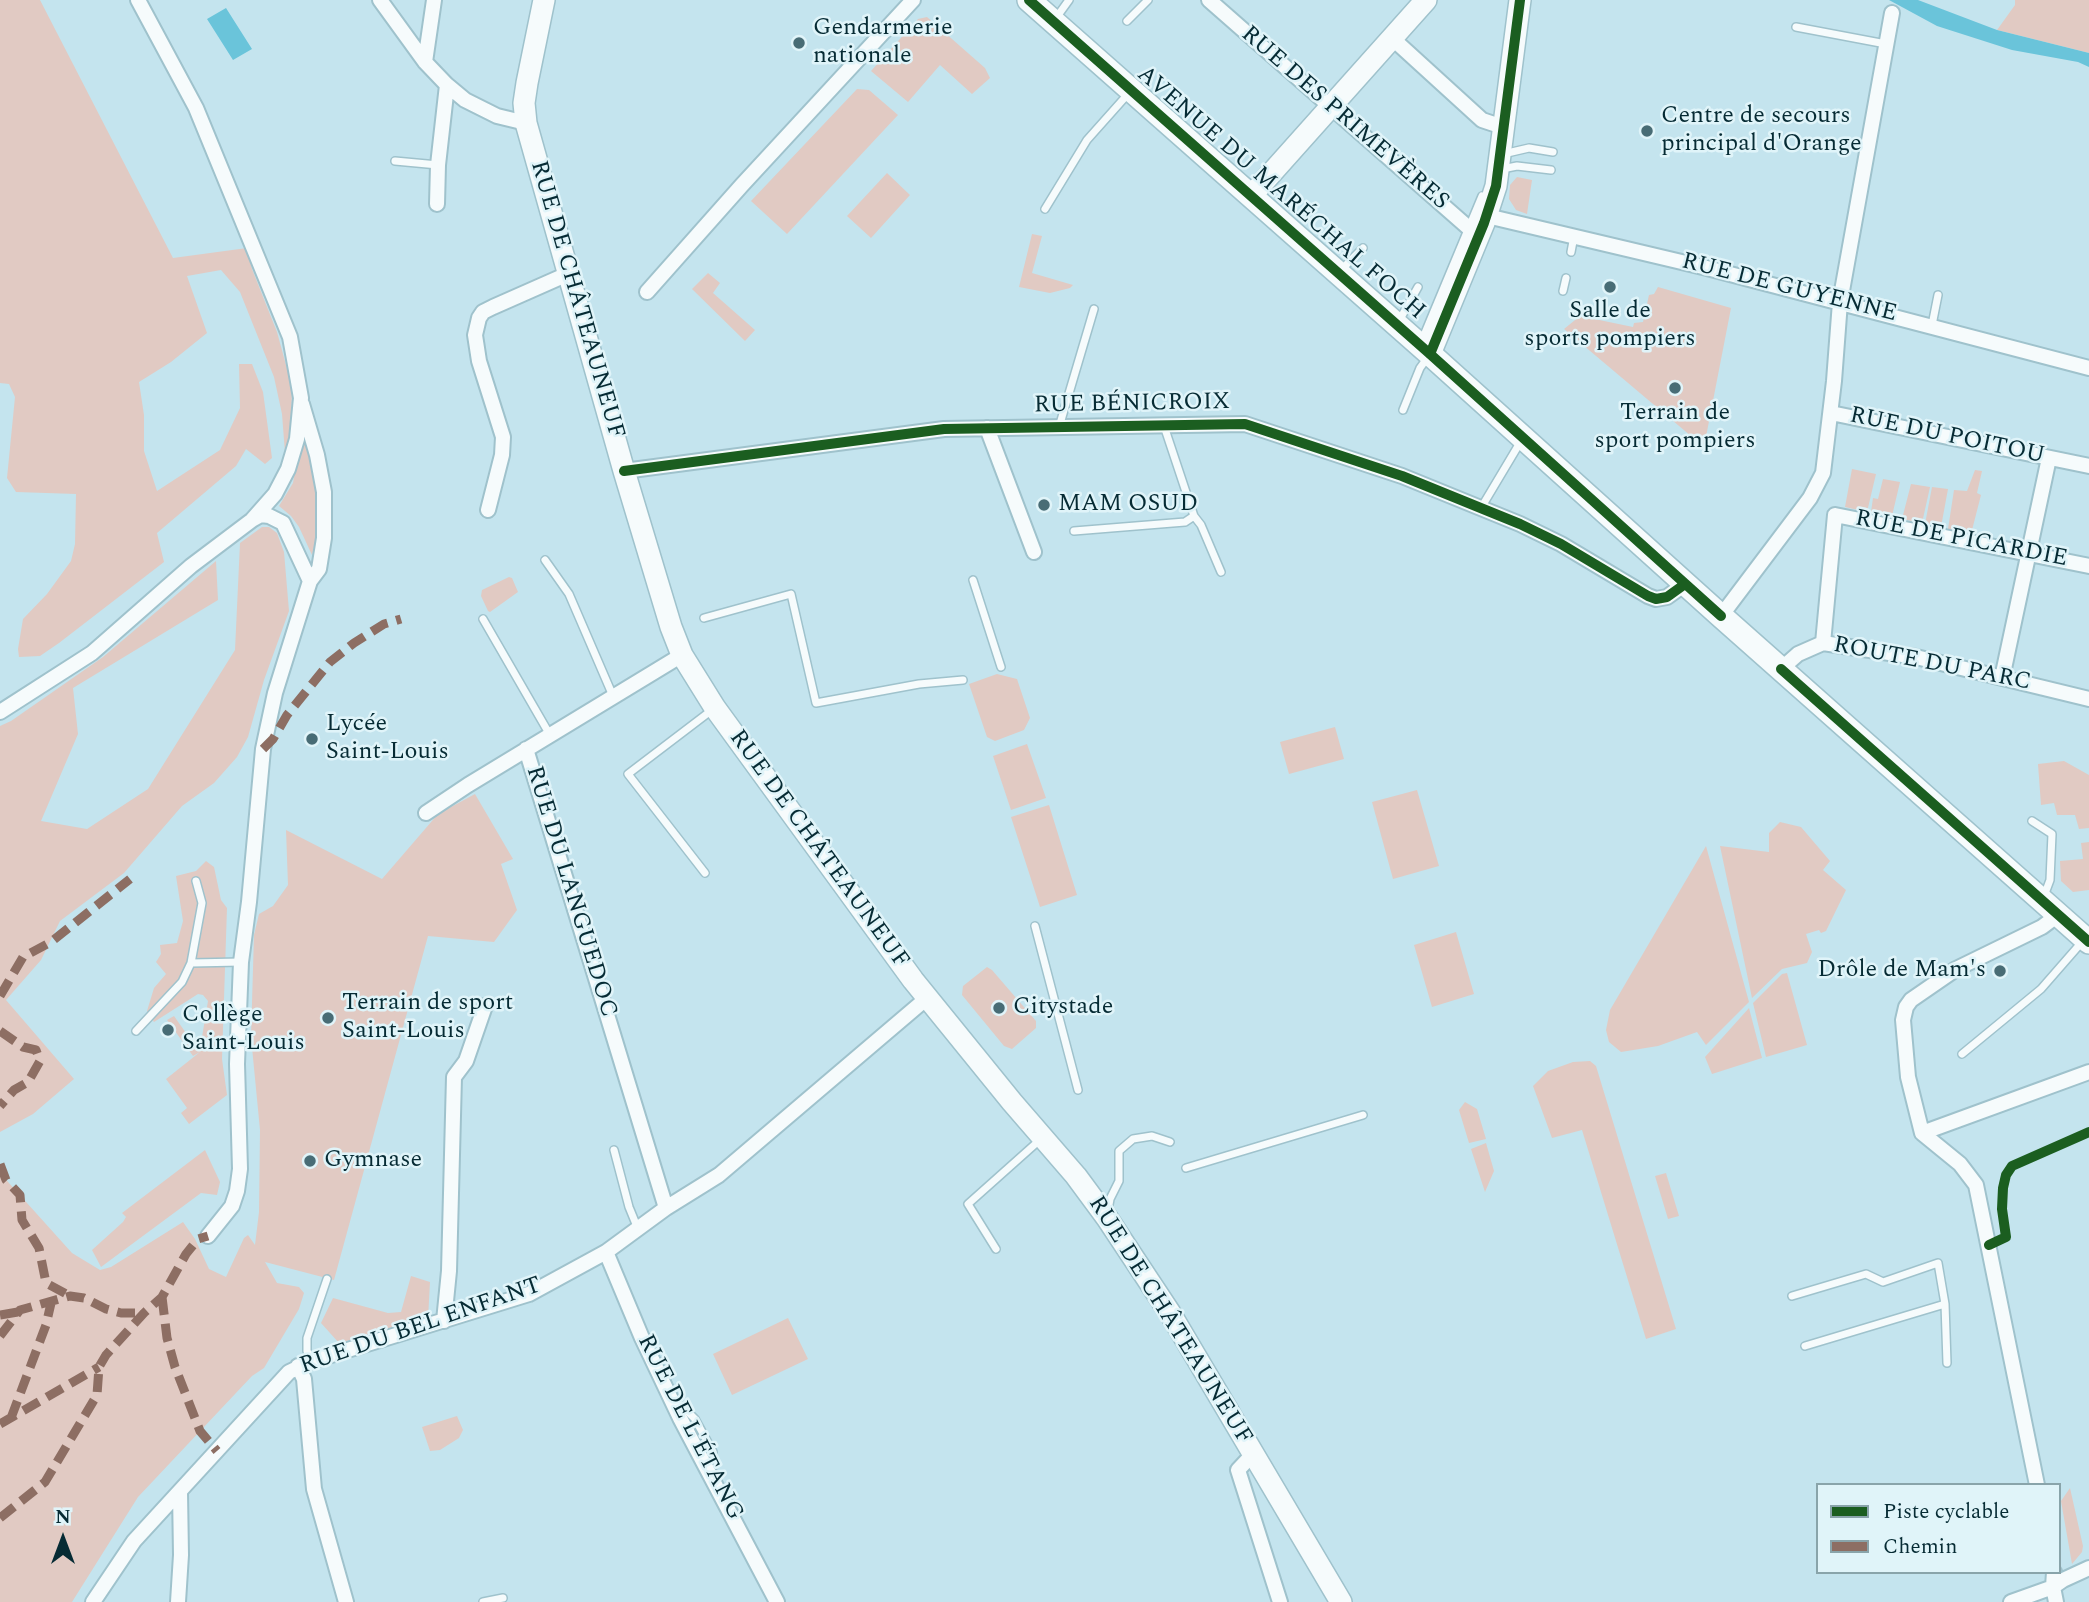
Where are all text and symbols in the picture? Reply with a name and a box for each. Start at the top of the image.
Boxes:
place label: Gendarmerie nationale [813,15,953,71]
street label: RUE DES PRIMEVÈRES [1234,21,1454,217]
marker: Gendarmerie nationale [791,35,807,51]
street label: AVENUE DU MARÉCHAL FOCH [1130,61,1430,327]
place label: Centre de secours principal d'Orange [1661,103,1862,159]
marker: Centre de secours principal d'Orange [1639,123,1655,139]
street label: RUE DE CHÂTEAUNEUF [522,158,630,442]
street label: RUE DE GUYENNE [1678,248,1900,330]
marker: Salle de sports pompiers [1602,279,1618,295]
place label: Salle de sports pompiers [1524,298,1696,354]
marker: Terrain de sport pompiers [1667,380,1683,396]
street label: RUE BÉNICROIX [1034,389,1230,421]
place label: Terrain de sport pompiers [1594,400,1756,456]
street label: RUE DU POITOU [1847,402,2047,472]
place label: MAM OSUD [1058,491,1198,519]
marker: MAM OSUD [1036,497,1052,513]
street label: RUE DE PICARDIE [1852,505,2070,575]
street label: ROUTE DU PARC [1831,632,2033,698]
place label: Lycée Saint-Louis [326,711,449,767]
street label: RUE DE CHÂTEAUNEUF [722,725,914,975]
marker: Lycée Saint-Louis [304,731,320,747]
street label: RUE DU LANGUEDOC [518,763,622,1021]
place label: Drôle de Mam's [1817,957,1986,985]
marker: Drôle de Mam's [1992,963,2008,979]
place label: Terrain de sport Saint-Louis [342,990,513,1046]
place label: Citystade [1013,994,1113,1022]
marker: Citystade [991,1000,1007,1016]
place label: Collège Saint-Louis [182,1002,305,1058]
marker: Terrain de sport Saint-Louis [320,1010,336,1026]
marker: Collège Saint-Louis [160,1022,176,1038]
place label: Gymnase [324,1147,422,1175]
marker: Gymnase [302,1153,318,1169]
street label: RUE DE CHÂTEAUNEUF [1081,1191,1257,1451]
street label: RUE DU BEL ENFANT [297,1272,545,1382]
street label: RUE DE L'ÉTANG [630,1330,748,1526]
legend [1816,1483,2061,1574]
text: Piste cyclable [1883,1496,2009,1528]
text: N [55,1503,71,1532]
north arrow [28,1504,98,1574]
text: Chemin [1883,1531,1957,1563]

